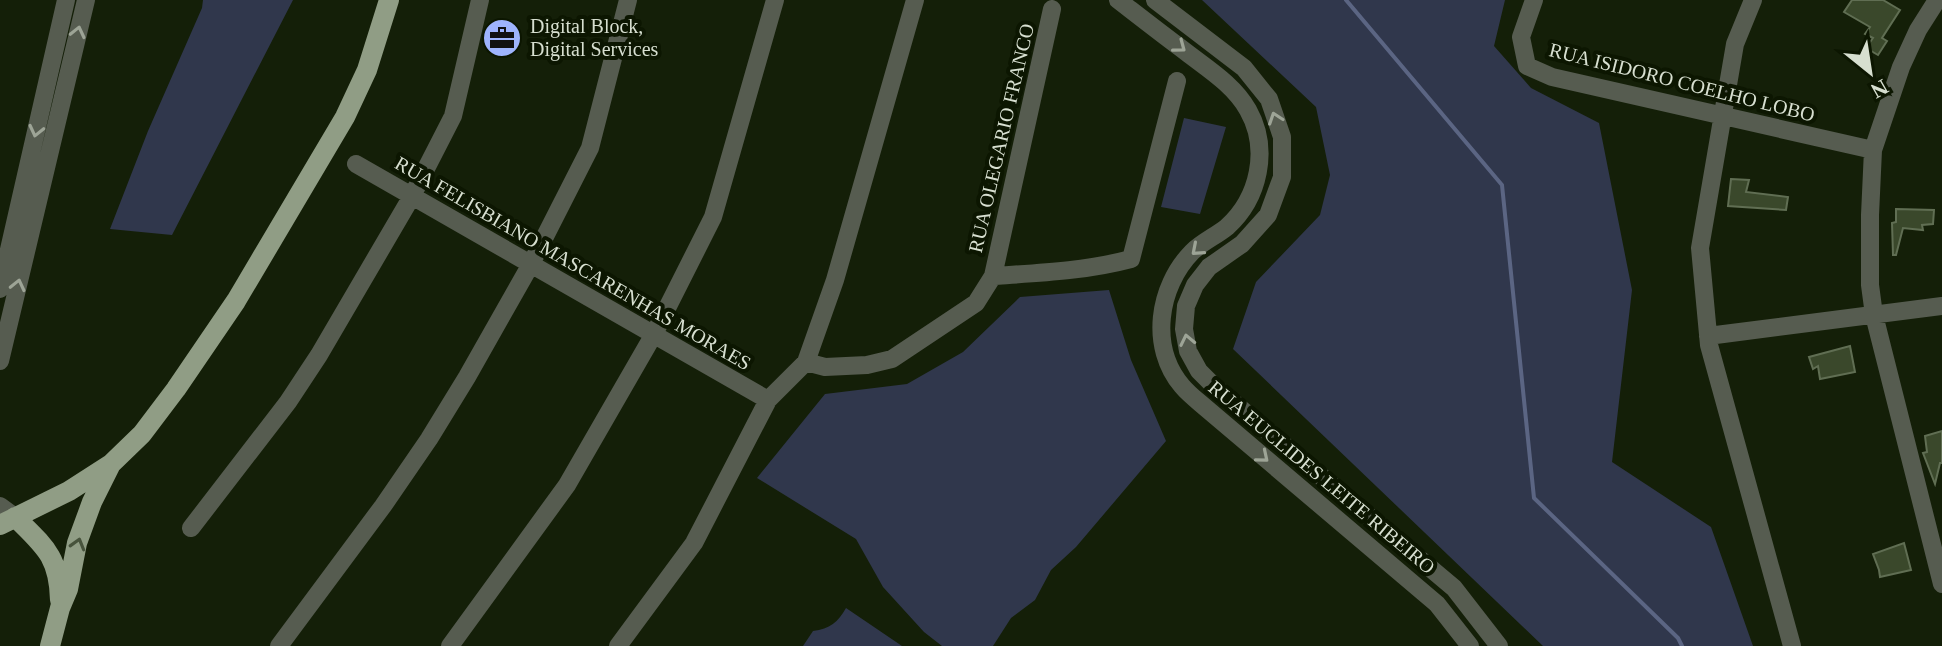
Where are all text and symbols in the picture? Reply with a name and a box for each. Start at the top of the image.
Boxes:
place label: Digital Block, Digital Services [530,15,659,61]
office icon: Digital Block, Digital Services [481,17,523,59]
street label: RUA OLEGARIO FRANCO [964,21,1038,255]
one-way arrow [69,26,86,39]
north arrow [1830,32,1910,112]
one-way arrow [1171,38,1185,52]
street label: RUA ISIDORO COELHO LOBO [1547,38,1817,126]
text: N [1867,74,1893,104]
one-way arrow [1269,111,1285,125]
one-way arrow [28,123,45,137]
street label: RUA FELISBIANO MASCARENHAS MORAES [391,152,755,374]
one-way arrow [1192,240,1207,254]
one-way arrow [9,279,26,292]
one-way arrow [1179,333,1196,347]
street label: RUA EUCLIDES LEITE RIBEIRO [1204,376,1440,578]
one-way arrow [1254,447,1268,462]
one-way arrow [69,538,85,551]

